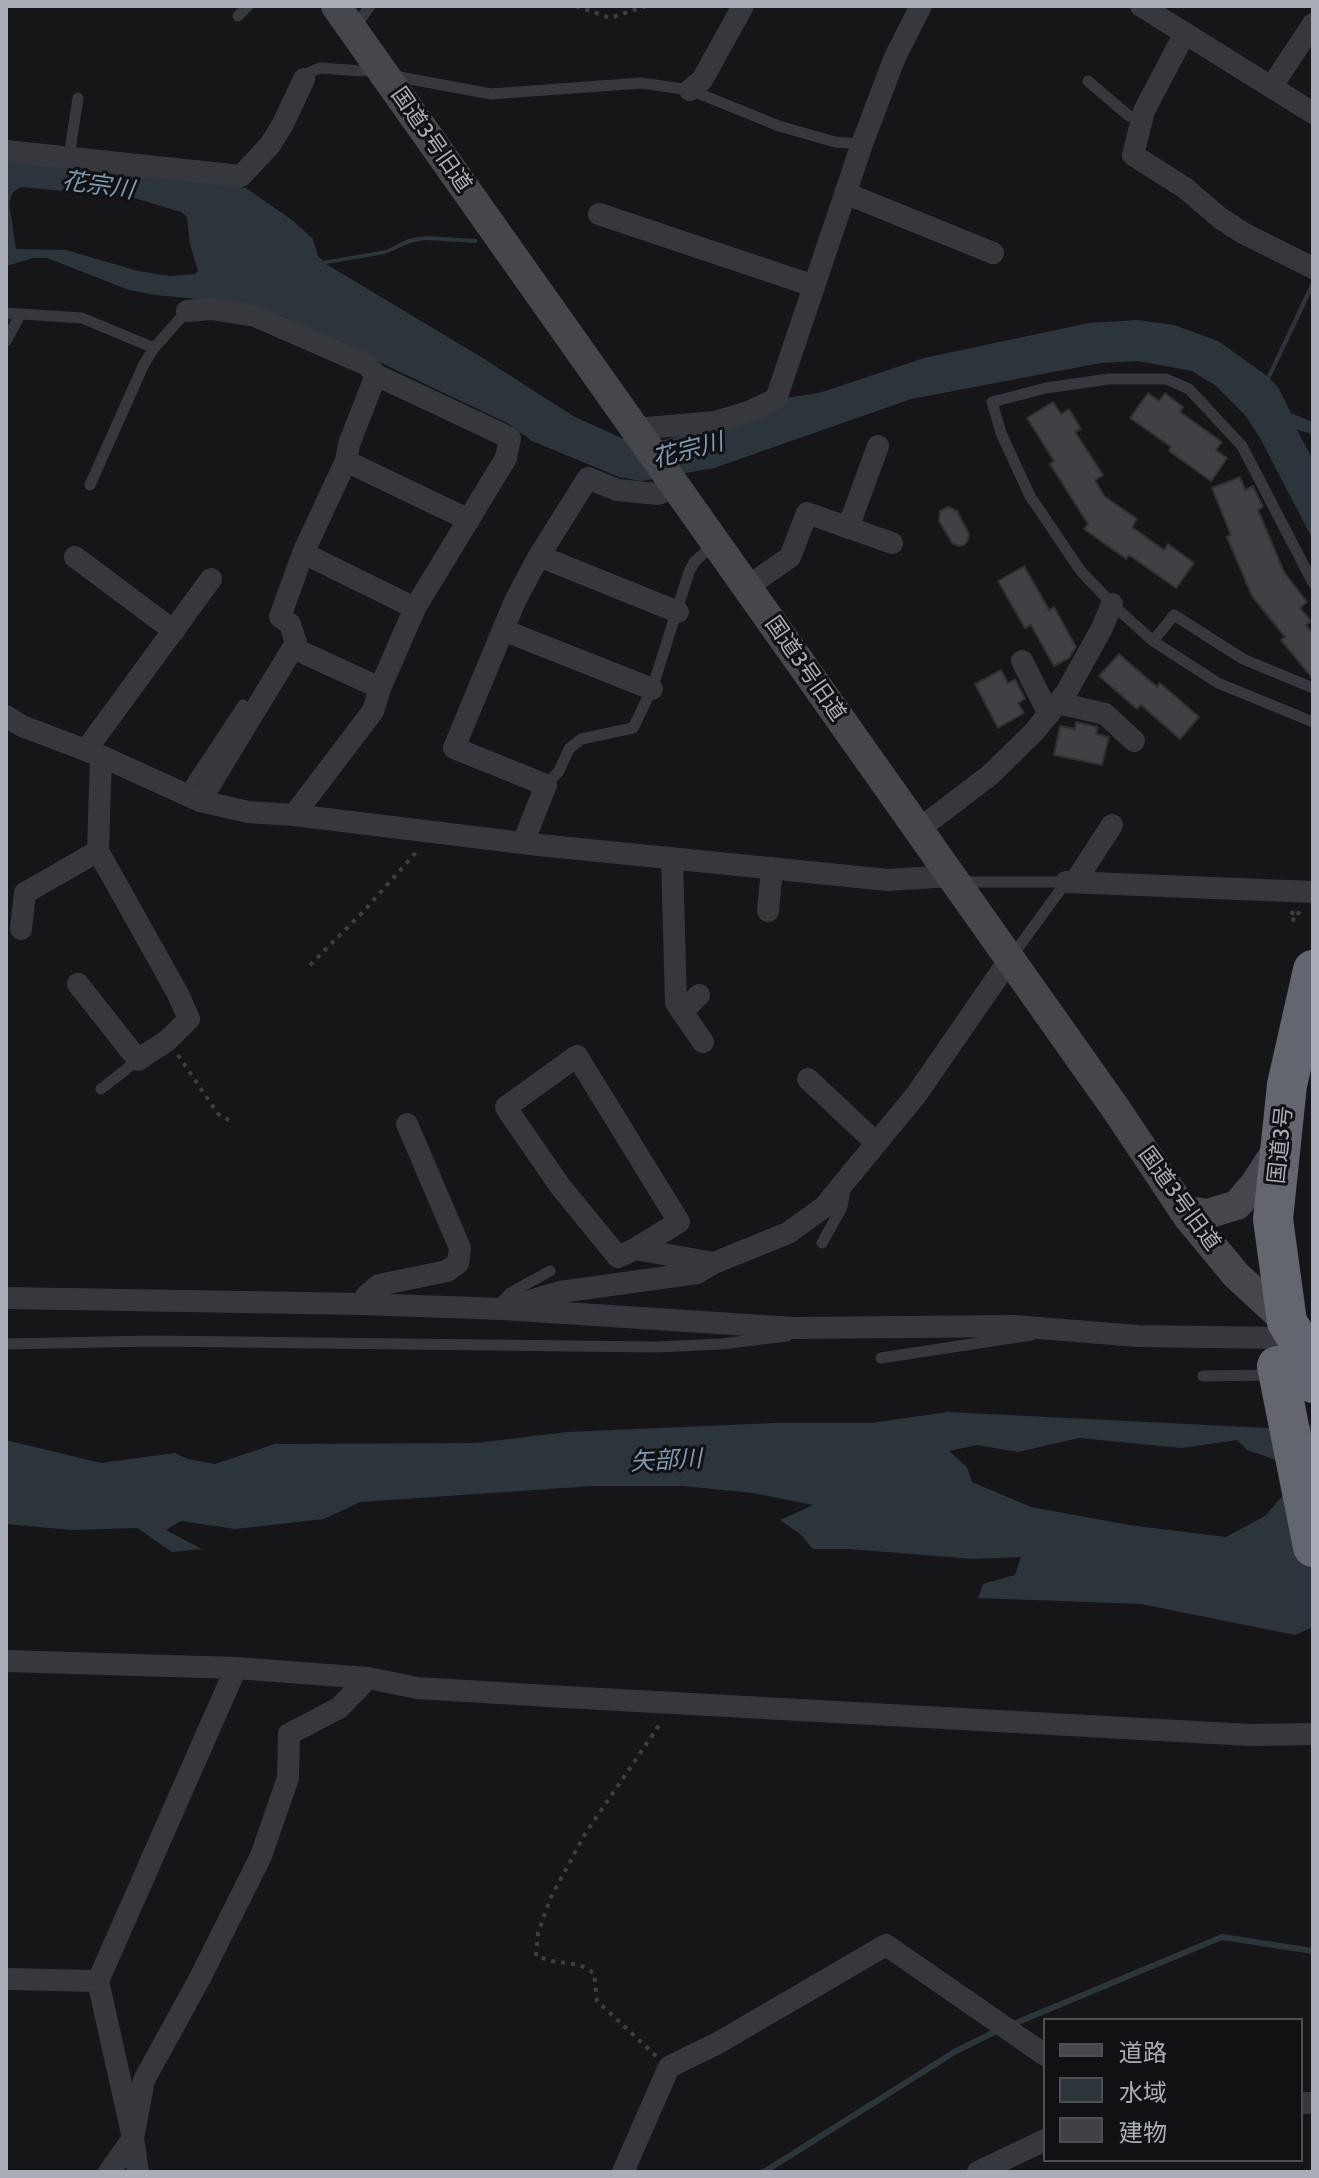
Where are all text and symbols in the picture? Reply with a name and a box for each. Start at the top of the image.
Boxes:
street label: 国道3号旧道 [385,83,477,197]
water label: 花宗川 [60,167,136,205]
water label: 花宗川 [649,428,727,474]
street label: 国道3号旧道 [759,612,851,726]
street label: 国道3号 [1264,1105,1298,1185]
street label: 国道3号旧道 [1132,1142,1226,1256]
water label: 矢部川 [629,1445,703,1477]
legend [1043,2018,1303,2162]
text: 道路 [1119,2038,1167,2067]
text: 水域 [1119,2078,1167,2107]
text: 建物 [1119,2118,1167,2147]

